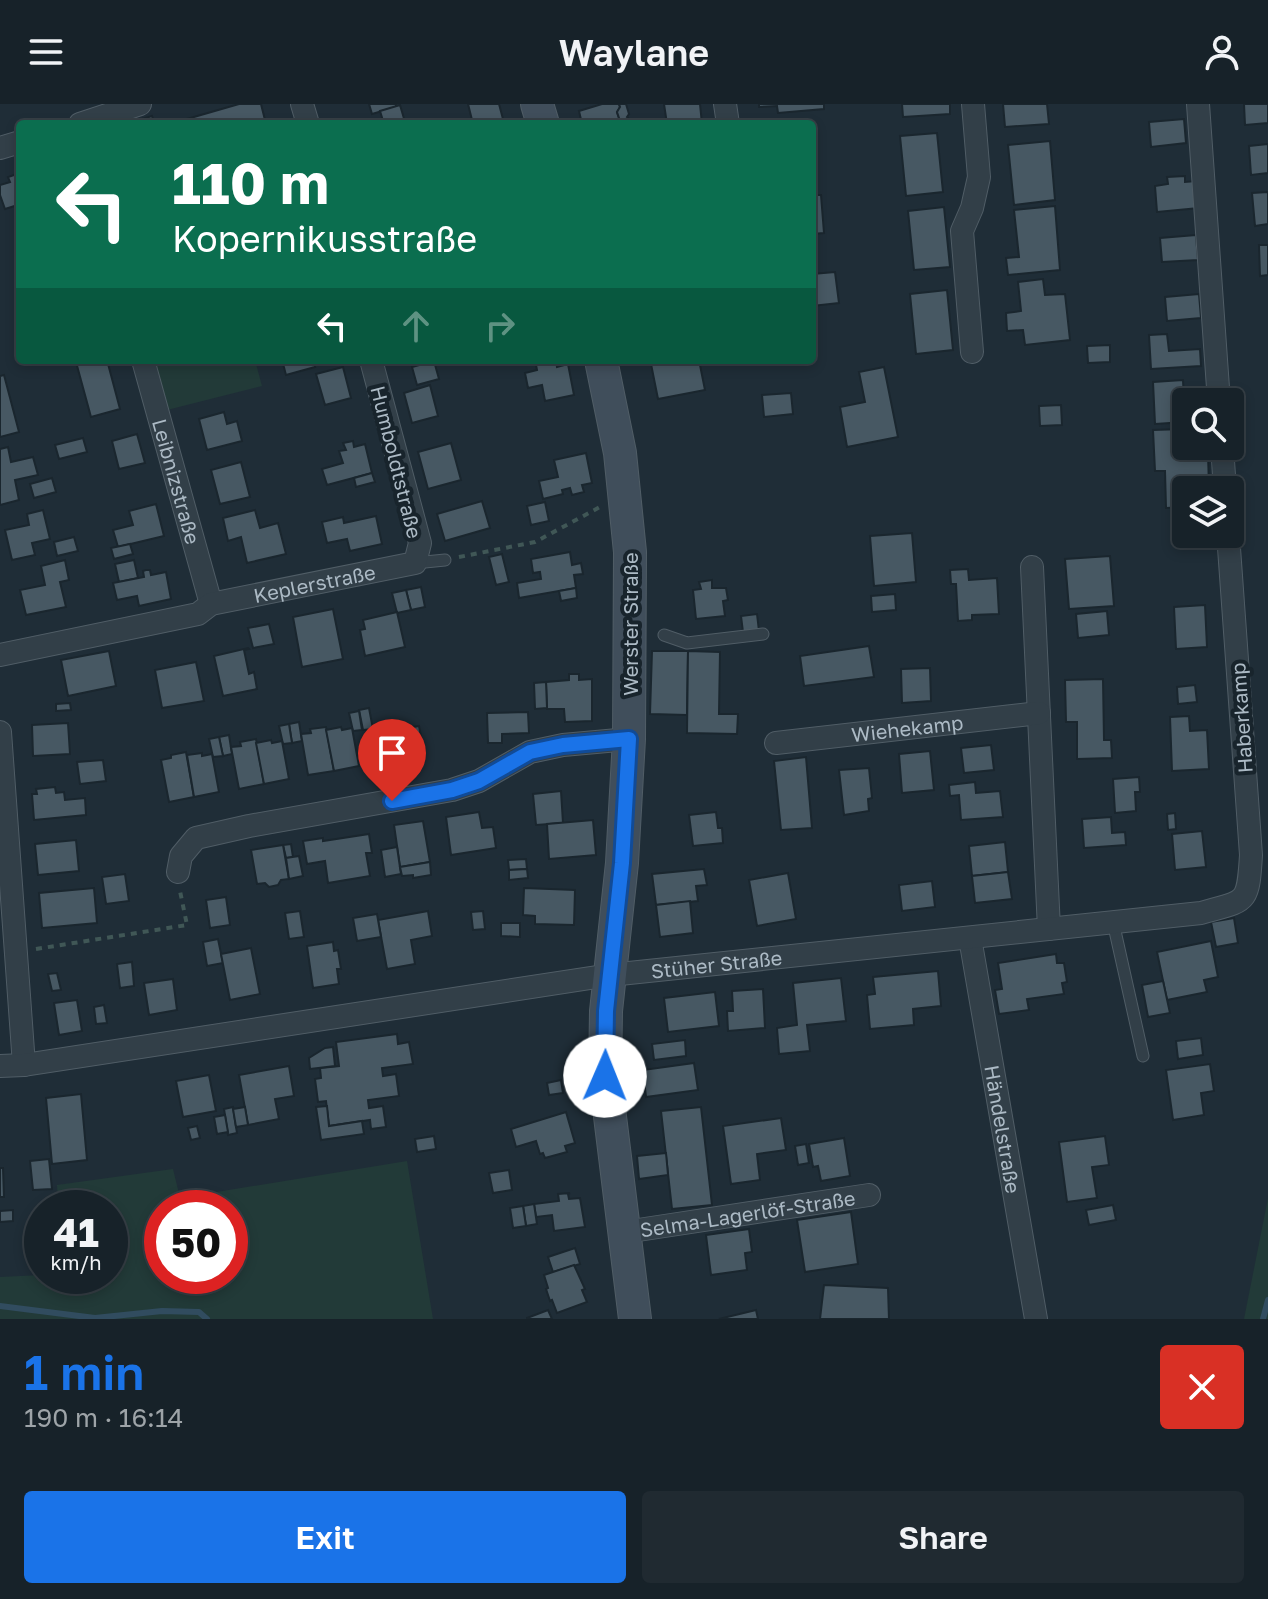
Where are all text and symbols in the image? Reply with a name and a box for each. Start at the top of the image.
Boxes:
icon: menu [24,30,68,74]
icon: person [1200,30,1244,74]
text: Waylane [559,31,709,74]
text: 110 m [172,149,329,216]
icon: left [40,152,144,256]
text: Kopernikusstraße [172,217,477,260]
icon: left [310,304,354,348]
icon: ahead [394,304,438,348]
icon: right [478,304,522,348]
street label: Humboldtstraße [366,383,428,541]
map controls [1172,388,1244,548]
button: search [1172,388,1244,460]
street label: Leibnizstraße [148,416,206,547]
button: layers [1172,476,1244,548]
street label: Werster Straße [618,552,642,696]
street label: Keplerstraße [251,559,377,607]
street label: Haberkamp [1225,662,1257,774]
street label: Wiehekamp [850,710,964,746]
pin [358,719,426,801]
icon: arrive [370,731,414,775]
street label: Stüher Straße [650,945,783,983]
position arrow [563,1034,647,1118]
street label: Händelstraße [980,1063,1026,1195]
street label: Selma-Lagerlöf-Straße [638,1185,857,1242]
speed limit sign: 50 [144,1190,248,1294]
text: 41 [53,1208,99,1256]
text: km/h [51,1250,101,1274]
text: 1 min [24,1343,144,1401]
button: close [1160,1345,1244,1429]
text: 190 m · 16:14 [24,1402,183,1433]
button: Exit [24,1491,626,1583]
button: Share [642,1491,1244,1583]

